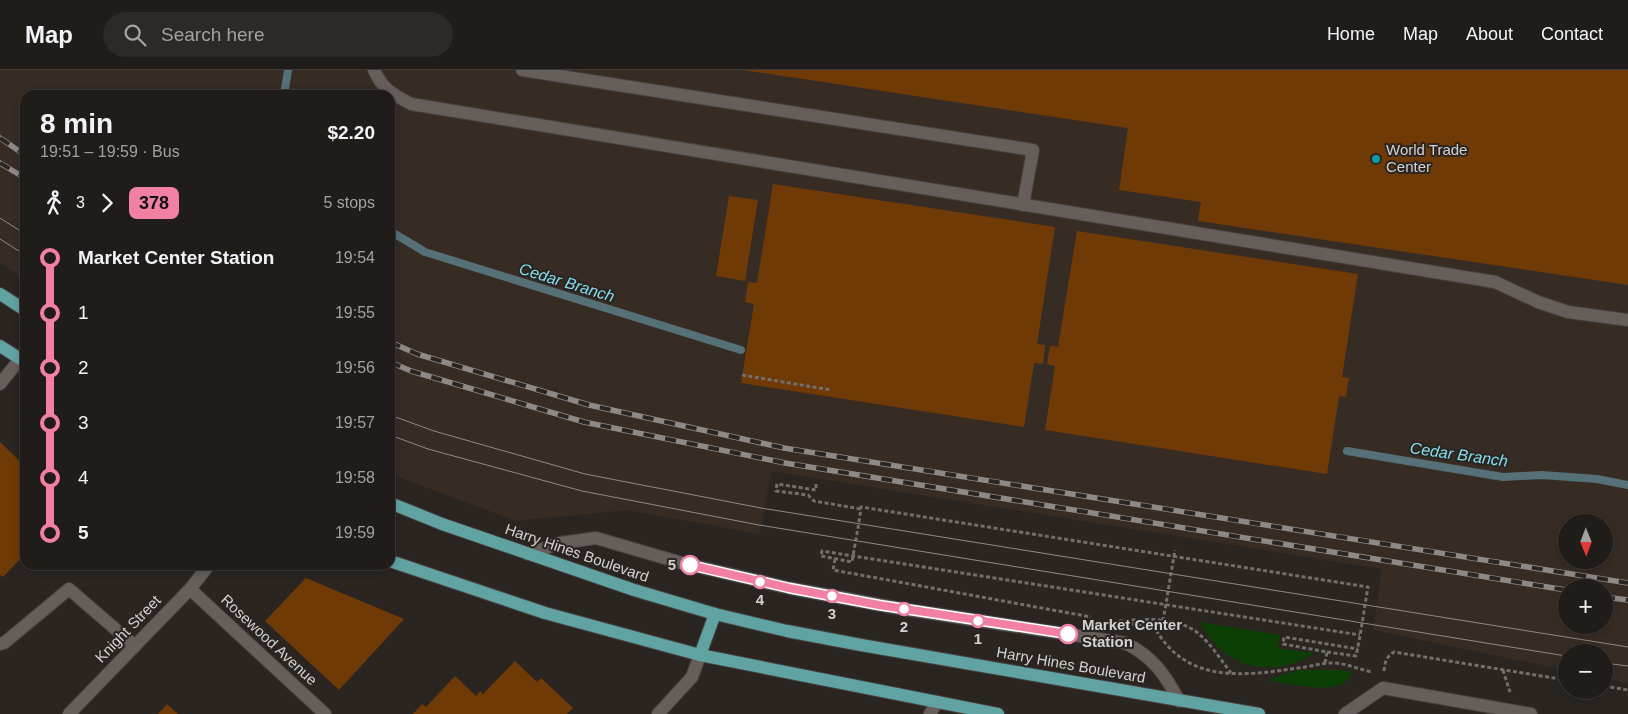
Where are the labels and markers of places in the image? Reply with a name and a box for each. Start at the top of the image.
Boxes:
place label: World Trade Center [1386,141,1467,175]
marker: World Trade Center [1370,153,1382,165]
marker: 5 [680,555,700,575]
place label: 5 [668,556,676,573]
marker: 4 [753,575,767,589]
marker: 3 [825,589,839,603]
place label: 4 [756,591,765,608]
marker: 2 [897,602,911,616]
place label: 3 [828,605,836,622]
marker: 1 [971,614,985,628]
place label: Market Center Station [1082,616,1182,650]
place label: 2 [900,618,908,635]
marker: Market Center Station [1058,624,1078,644]
place label: 1 [974,630,982,647]

